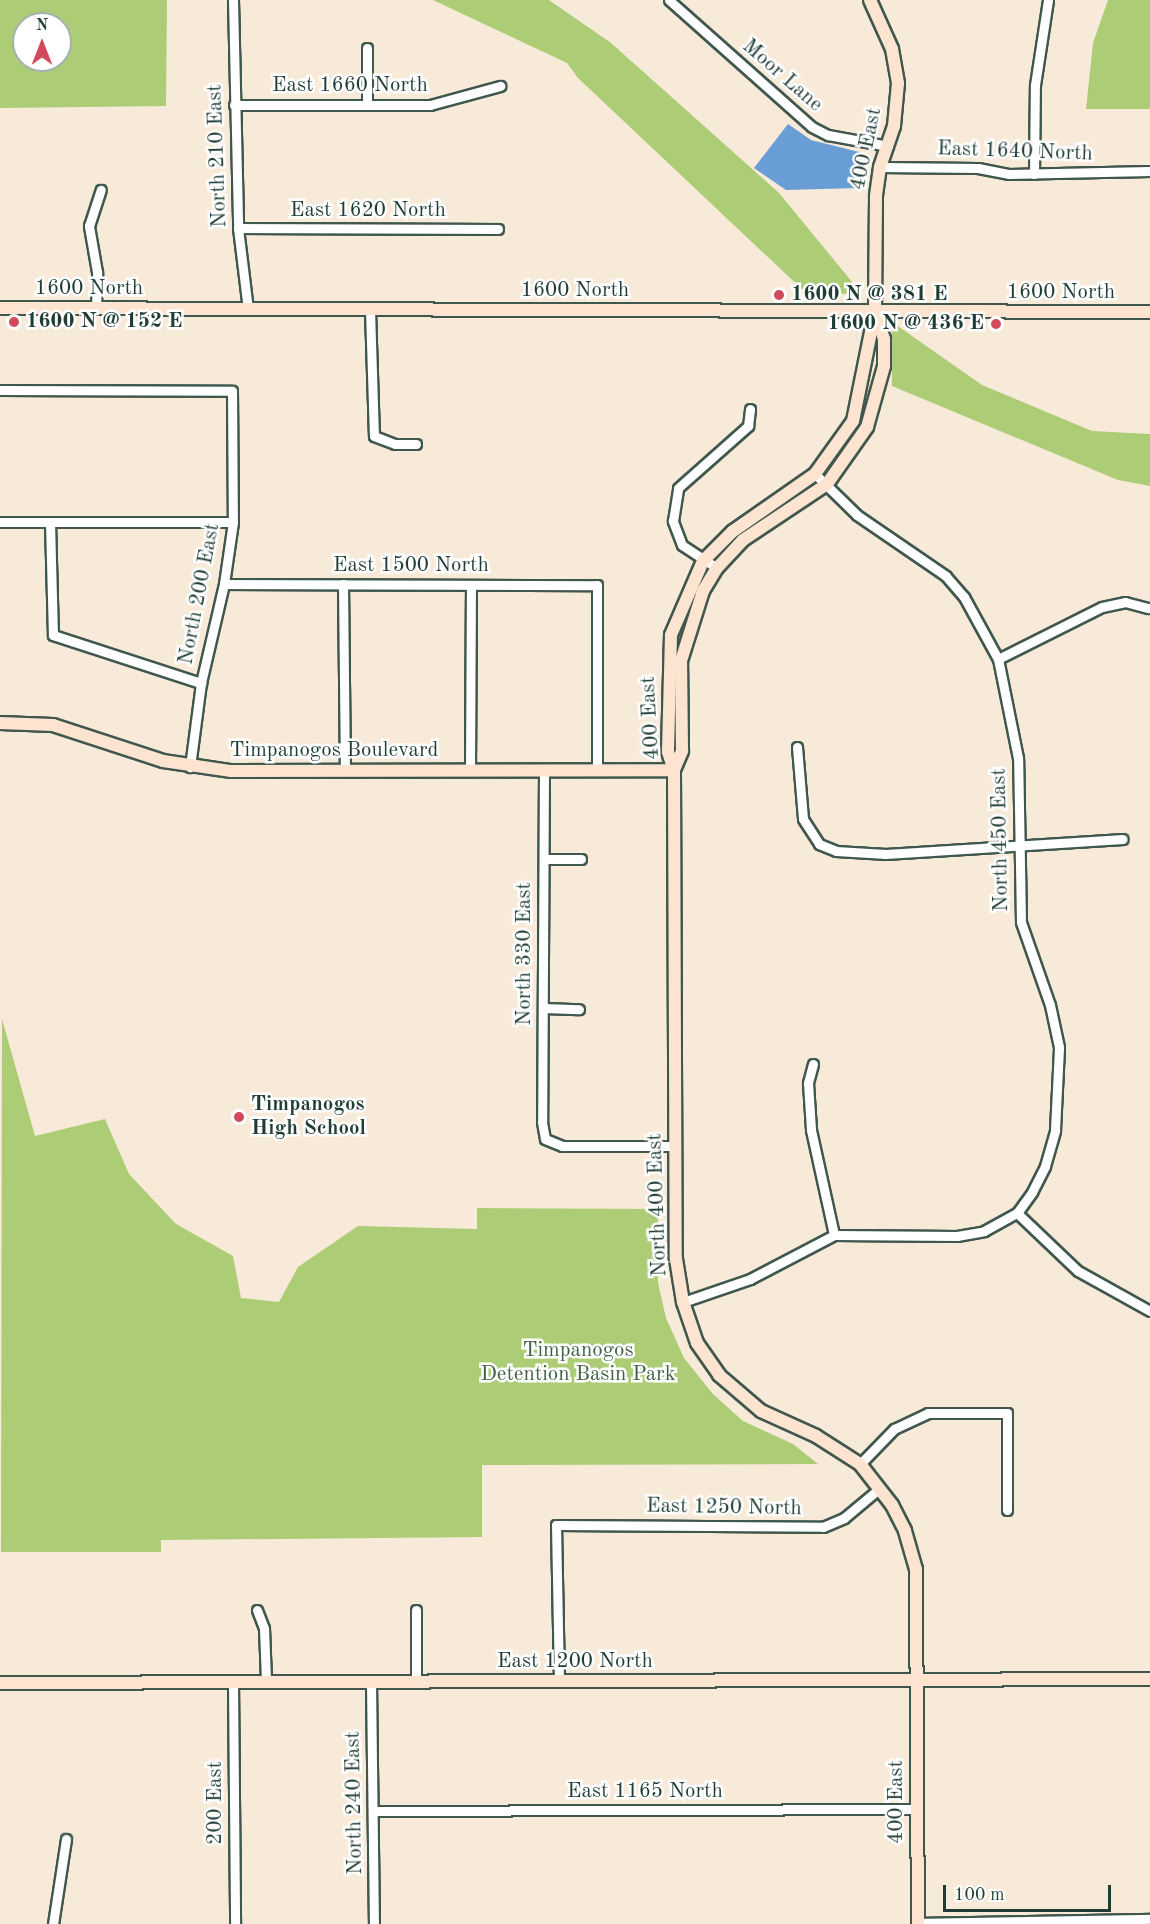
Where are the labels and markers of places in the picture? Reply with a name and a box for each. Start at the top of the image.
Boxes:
place label: 1600 N @ 381 E [791,282,948,308]
marker: 1600 N @ 381 E [772,288,786,302]
place label: 1600 N @ 152 E [26,309,183,335]
place label: 1600 N @ 436 E [827,311,984,337]
marker: 1600 N @ 152 E [7,315,21,329]
marker: 1600 N @ 436 E [989,317,1003,331]
place label: Timpanogos High School [251,1092,366,1142]
marker: Timpanogos High School [232,1110,246,1124]

